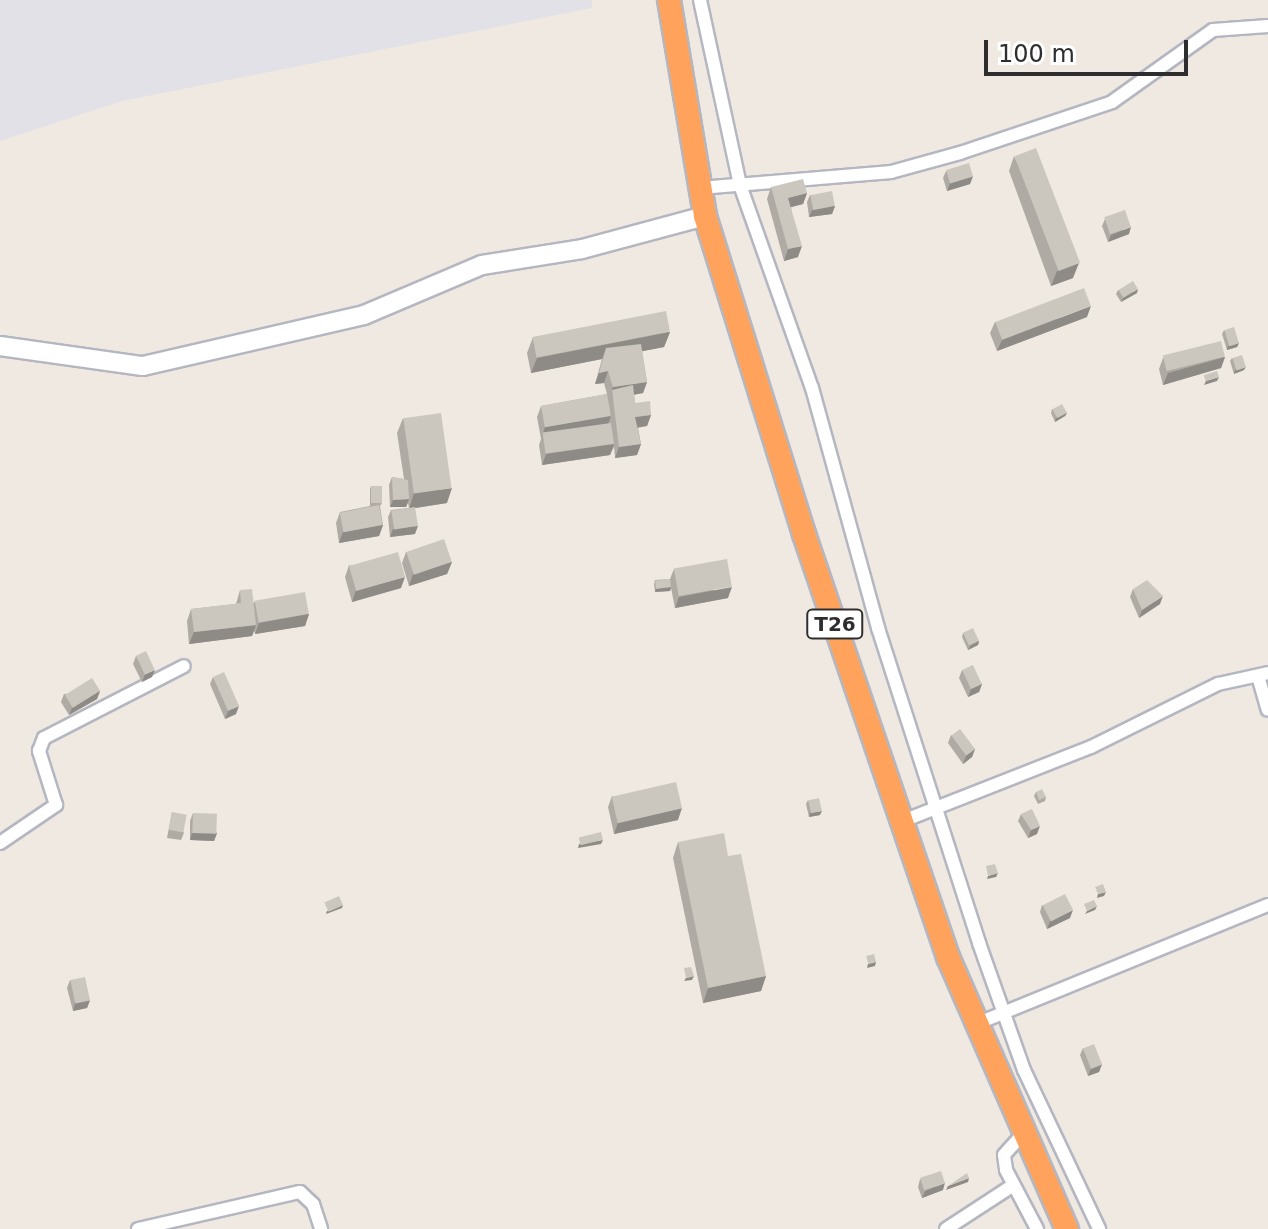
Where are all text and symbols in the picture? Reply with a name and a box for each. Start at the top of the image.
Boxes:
scale bar [988,24,1192,74]
text: 100 m [998,40,1075,68]
road number: T26 [805,608,865,640]

